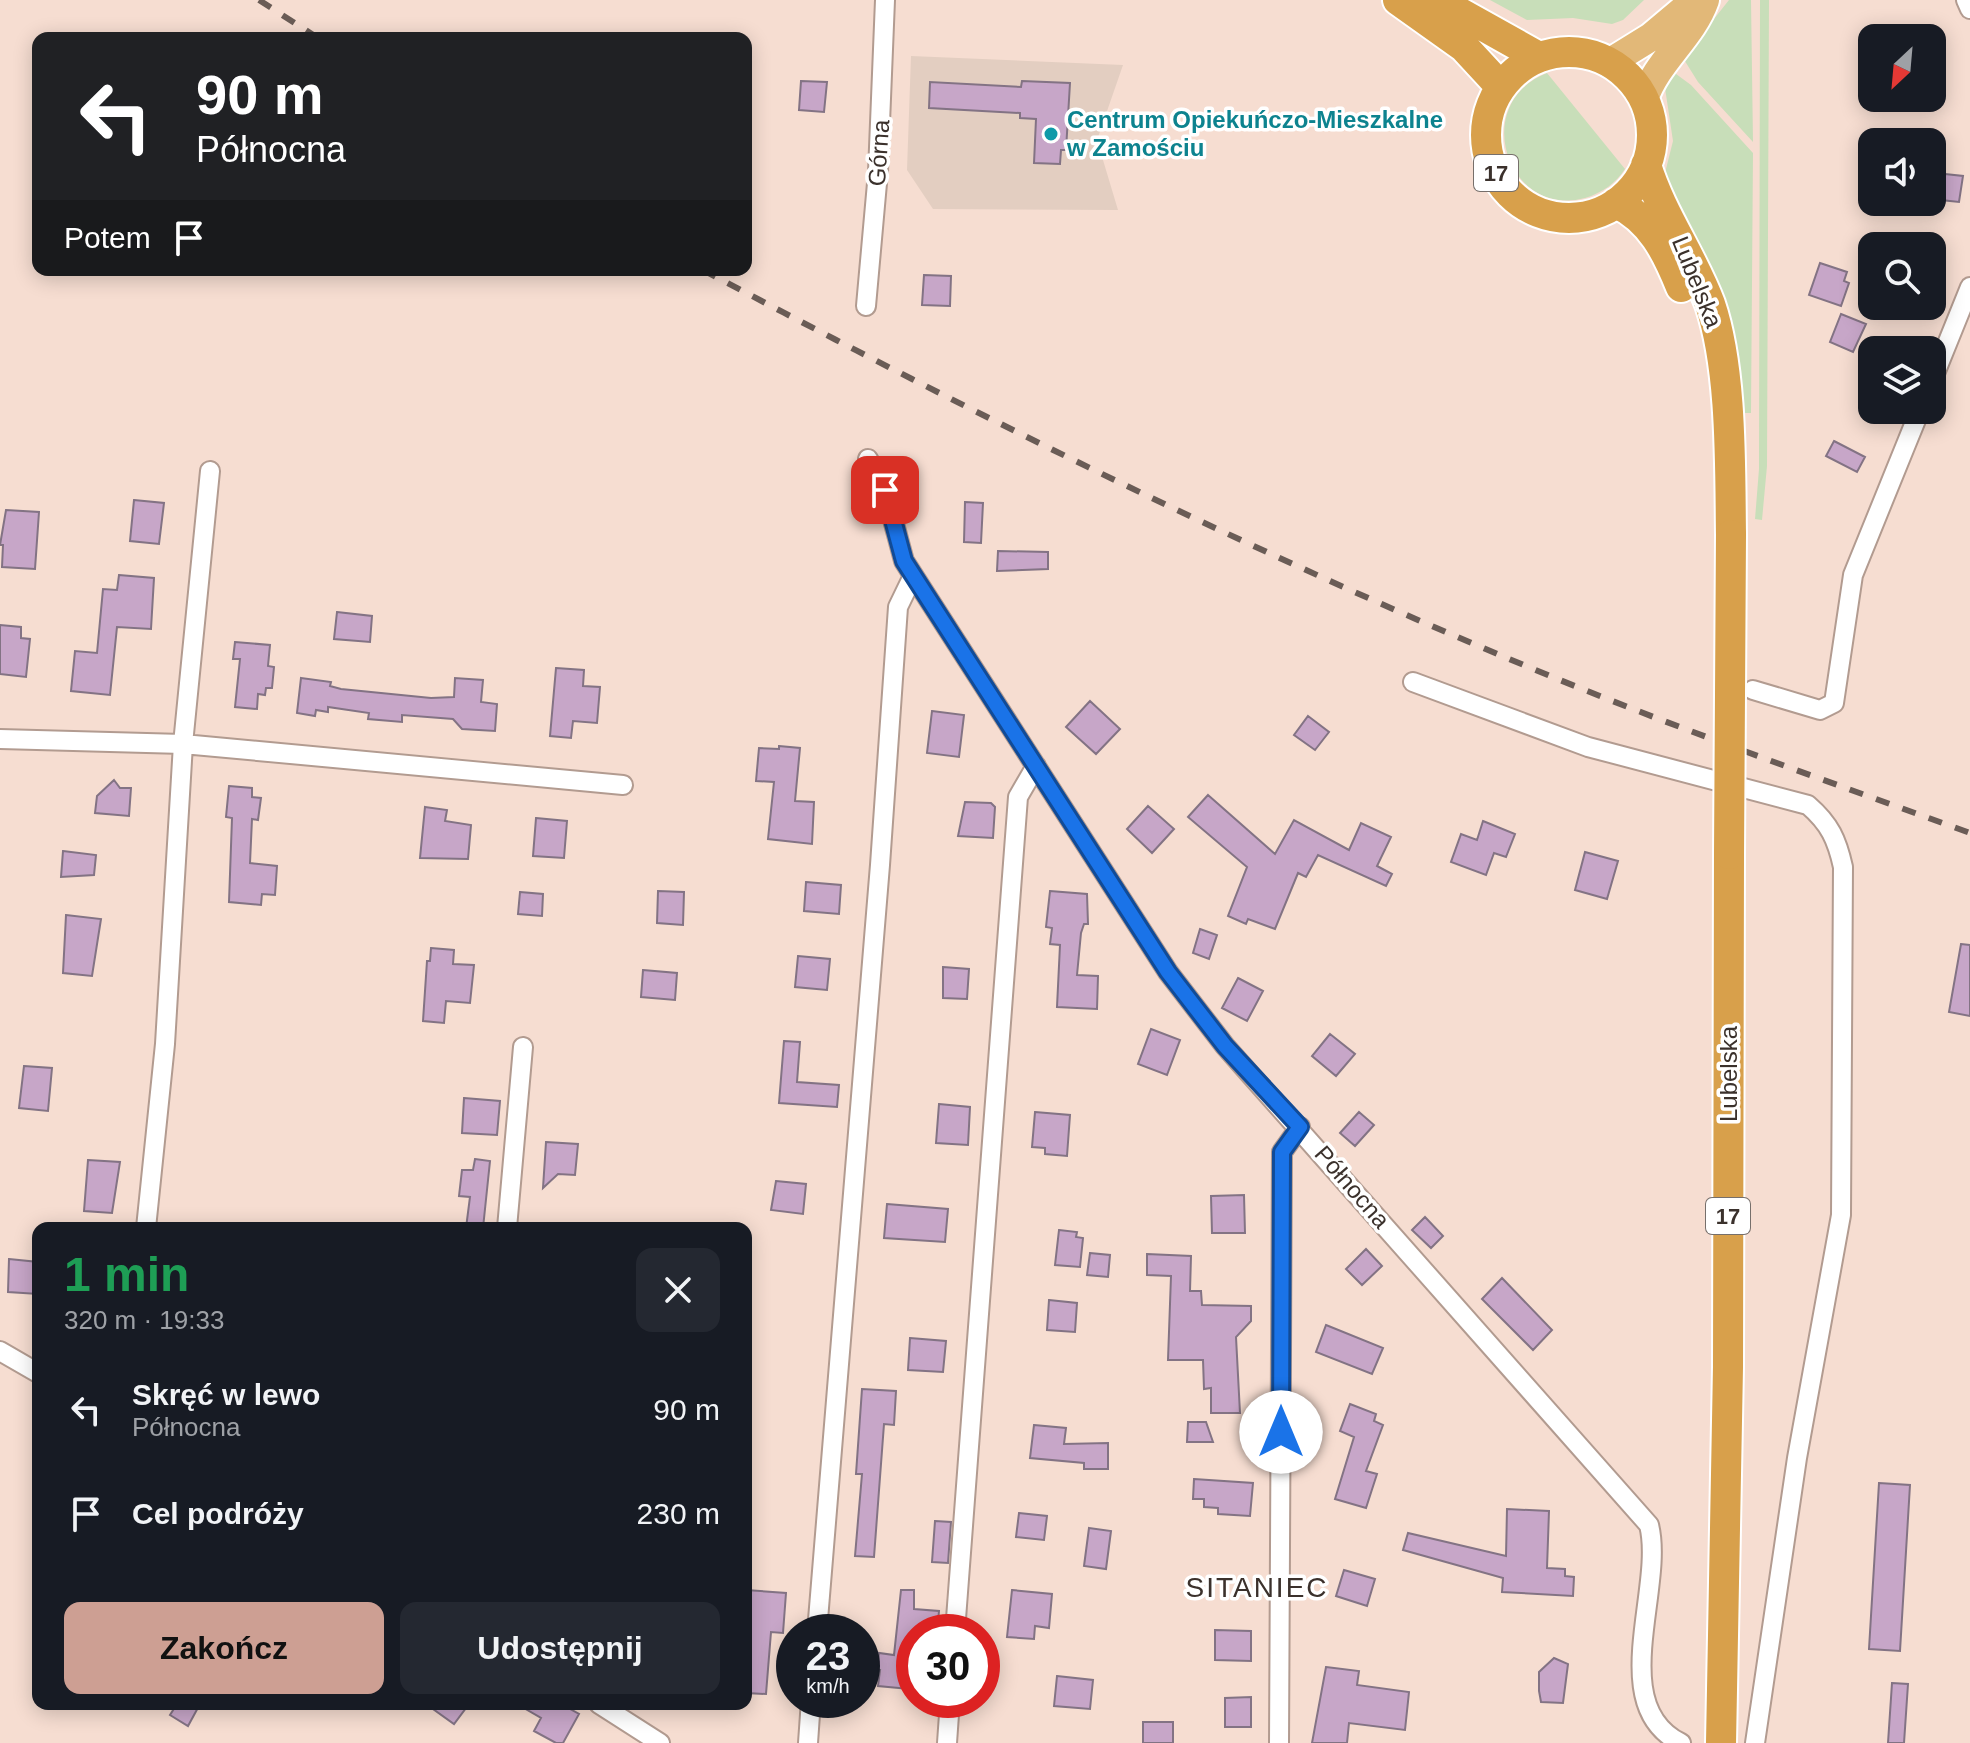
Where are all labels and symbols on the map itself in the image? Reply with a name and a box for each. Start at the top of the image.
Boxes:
north arrow [1858,24,1946,112]
place label: Centrum Opiekuńczo-Mieszkalne w Zamościu [1066,106,1443,161]
street label: Górna [863,118,894,187]
marker: Centrum Opiekuńczo-Mieszkalne w Zamościu [1042,125,1060,143]
road number: 17 [1474,155,1518,191]
street label: Lubelska [1667,232,1728,332]
pin [851,456,919,524]
street label: Lubelska [1715,1025,1742,1122]
street label: Północna [1309,1140,1396,1234]
road number: 17 [1706,1198,1750,1234]
position arrow [1239,1390,1323,1474]
district label: SITANIEC [1185,1572,1329,1603]
speed limit sign: 30 [896,1614,1000,1718]

